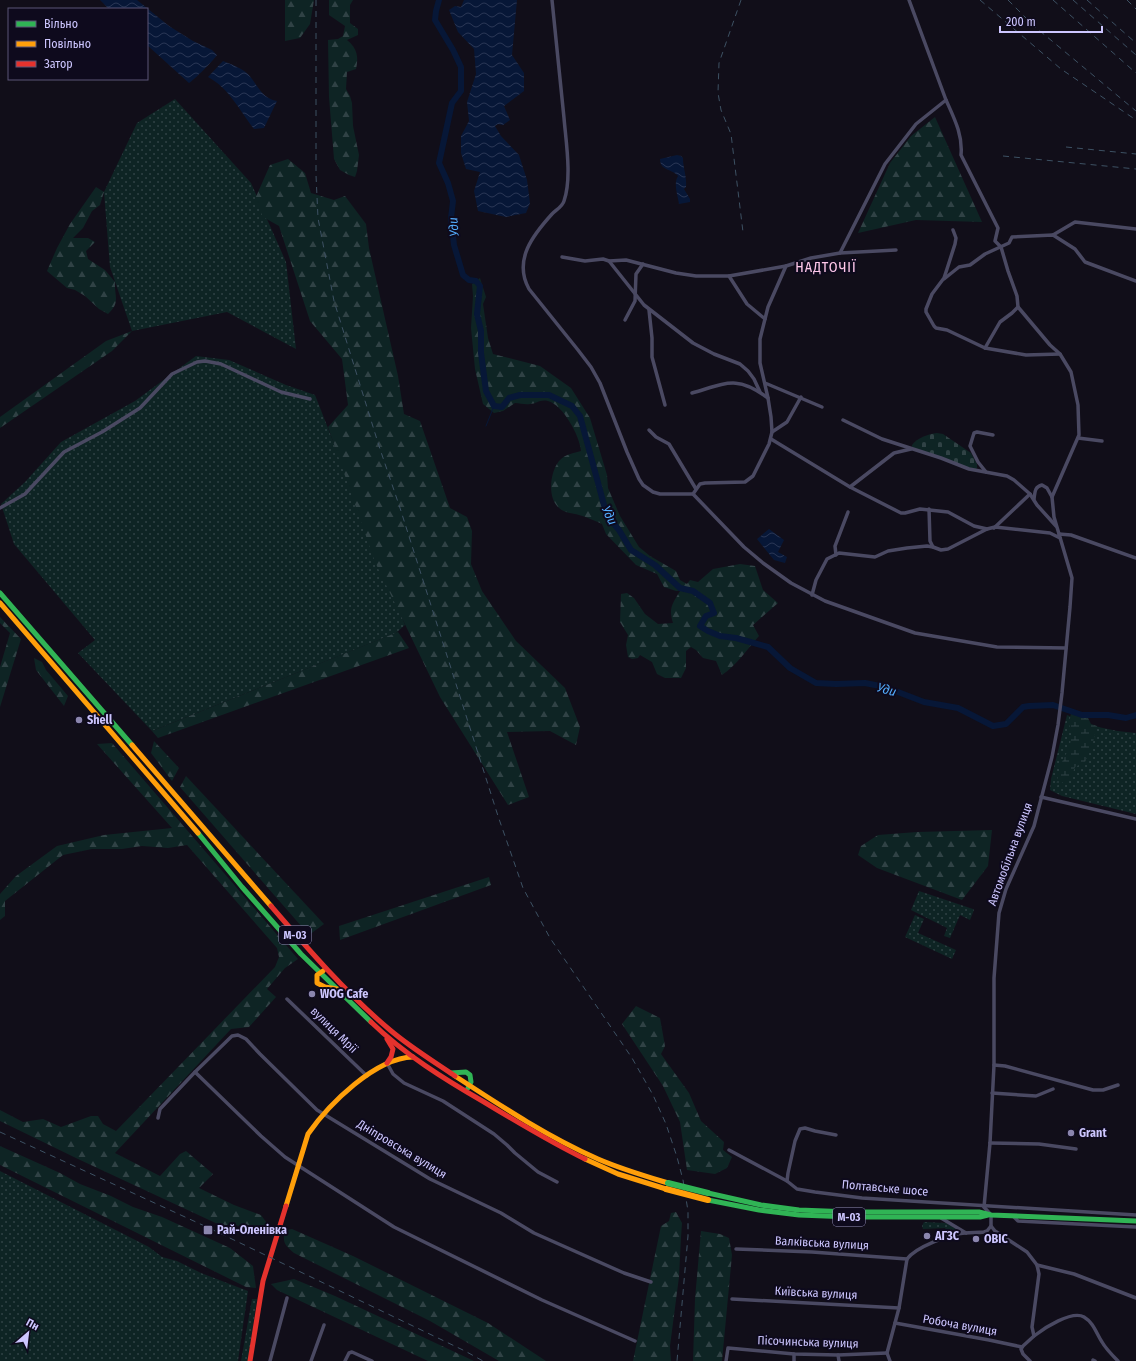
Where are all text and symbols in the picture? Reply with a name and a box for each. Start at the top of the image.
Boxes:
legend [8,8,148,80]
scale bar [1000,8,1102,34]
text: 200 m [1006,15,1036,29]
text: Вільно [44,17,78,31]
text: Повільно [44,37,91,51]
text: Затор [44,57,73,71]
water label: Уди [445,217,462,237]
district label: НАДТОЧІЇ [795,259,857,276]
water label: Уди [599,503,621,527]
water label: Уди [875,679,898,700]
place label: Shell [87,713,113,727]
marker: Shell [74,715,84,725]
street label: Автомобільна вулиця [985,801,1035,907]
road number: М-03 [279,926,311,944]
place label: WOG Cafe [320,987,368,1001]
marker: WOG Cafe [307,989,317,999]
street label: вулиця Мрії [308,1004,361,1057]
street label: Дніпровська вулиця [354,1116,449,1181]
place label: Grant [1079,1126,1107,1140]
marker: Grant [1066,1128,1076,1138]
street label: Полтавське шосе [841,1177,929,1199]
road number: М-03 [833,1208,865,1226]
place label: Рай-Оленівка [217,1223,287,1237]
marker: Рай-Оленівка [202,1224,214,1236]
place label: АГЗС [934,1229,960,1243]
marker: АГЗС [922,1231,932,1241]
place label: ОВІС [984,1232,1008,1246]
street label: Валківська вулиця [775,1234,869,1252]
marker: ОВІС [971,1234,981,1244]
street label: Київська вулиця [774,1284,858,1302]
street label: Робоча вулиця [922,1312,998,1338]
north arrow [8,1313,48,1353]
text: Пн [24,1316,41,1333]
street label: Пісочинська вулиця [757,1333,859,1351]

